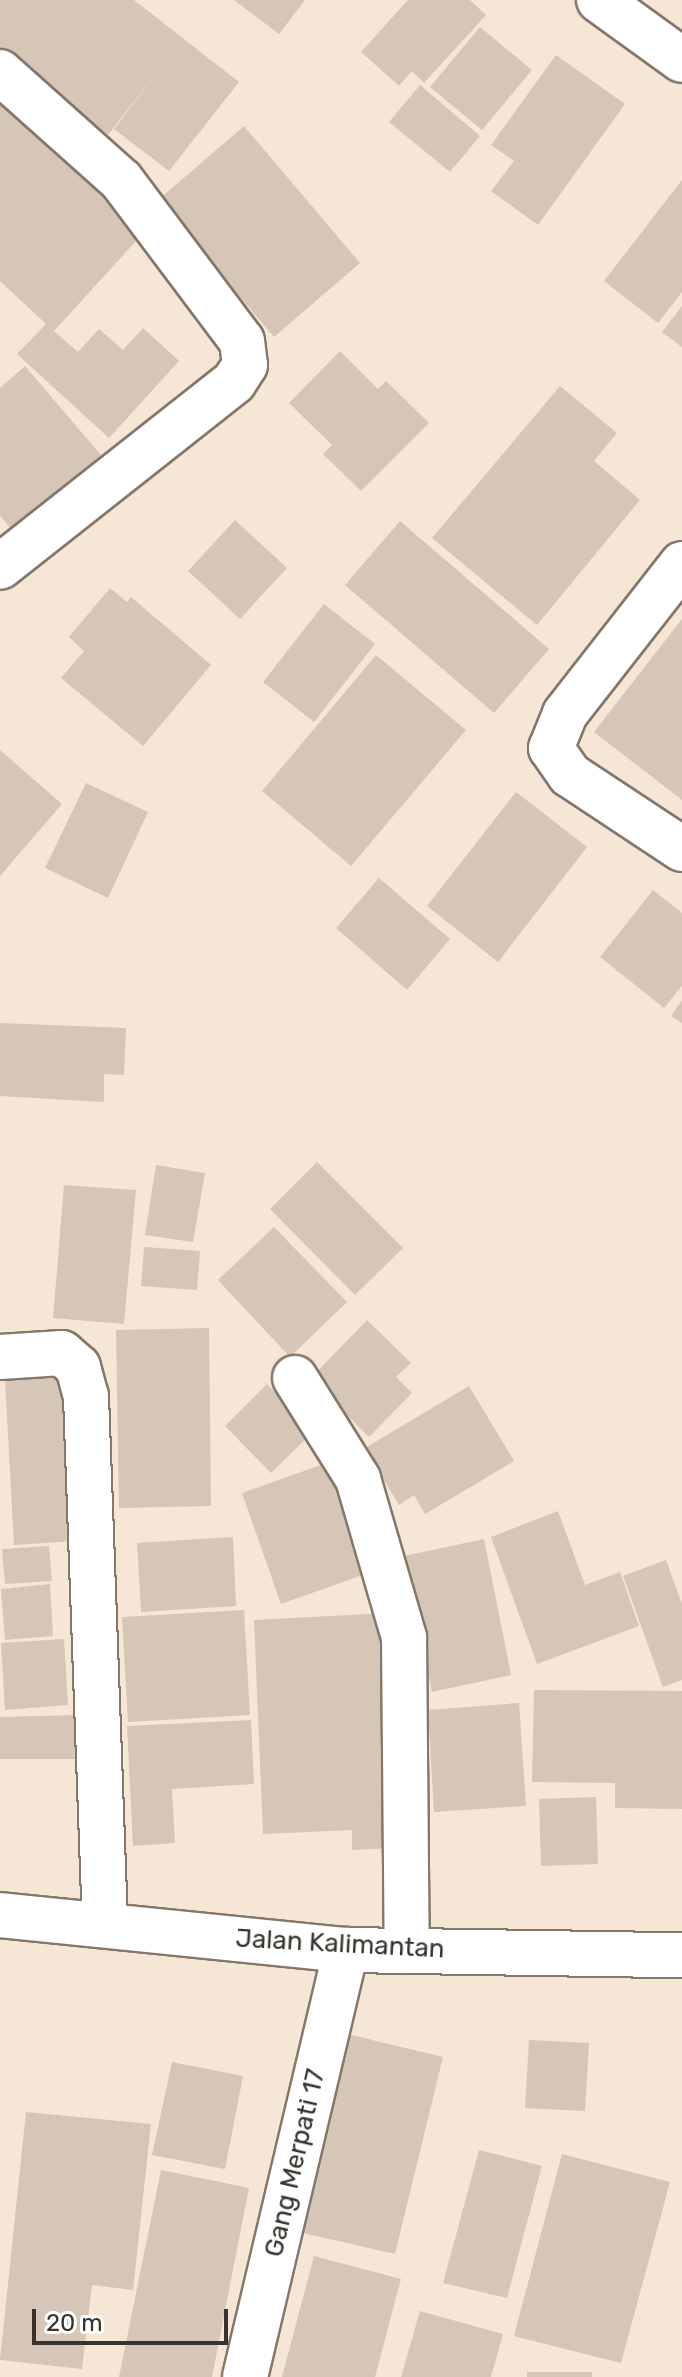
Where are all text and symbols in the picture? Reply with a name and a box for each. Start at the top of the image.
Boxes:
street label: Jalan Kalimantan [235,1923,445,1965]
street label: Gang Merpati 17 [258,2066,332,2260]
scale bar [36,2293,232,2343]
text: 20 m [46,2309,103,2337]

